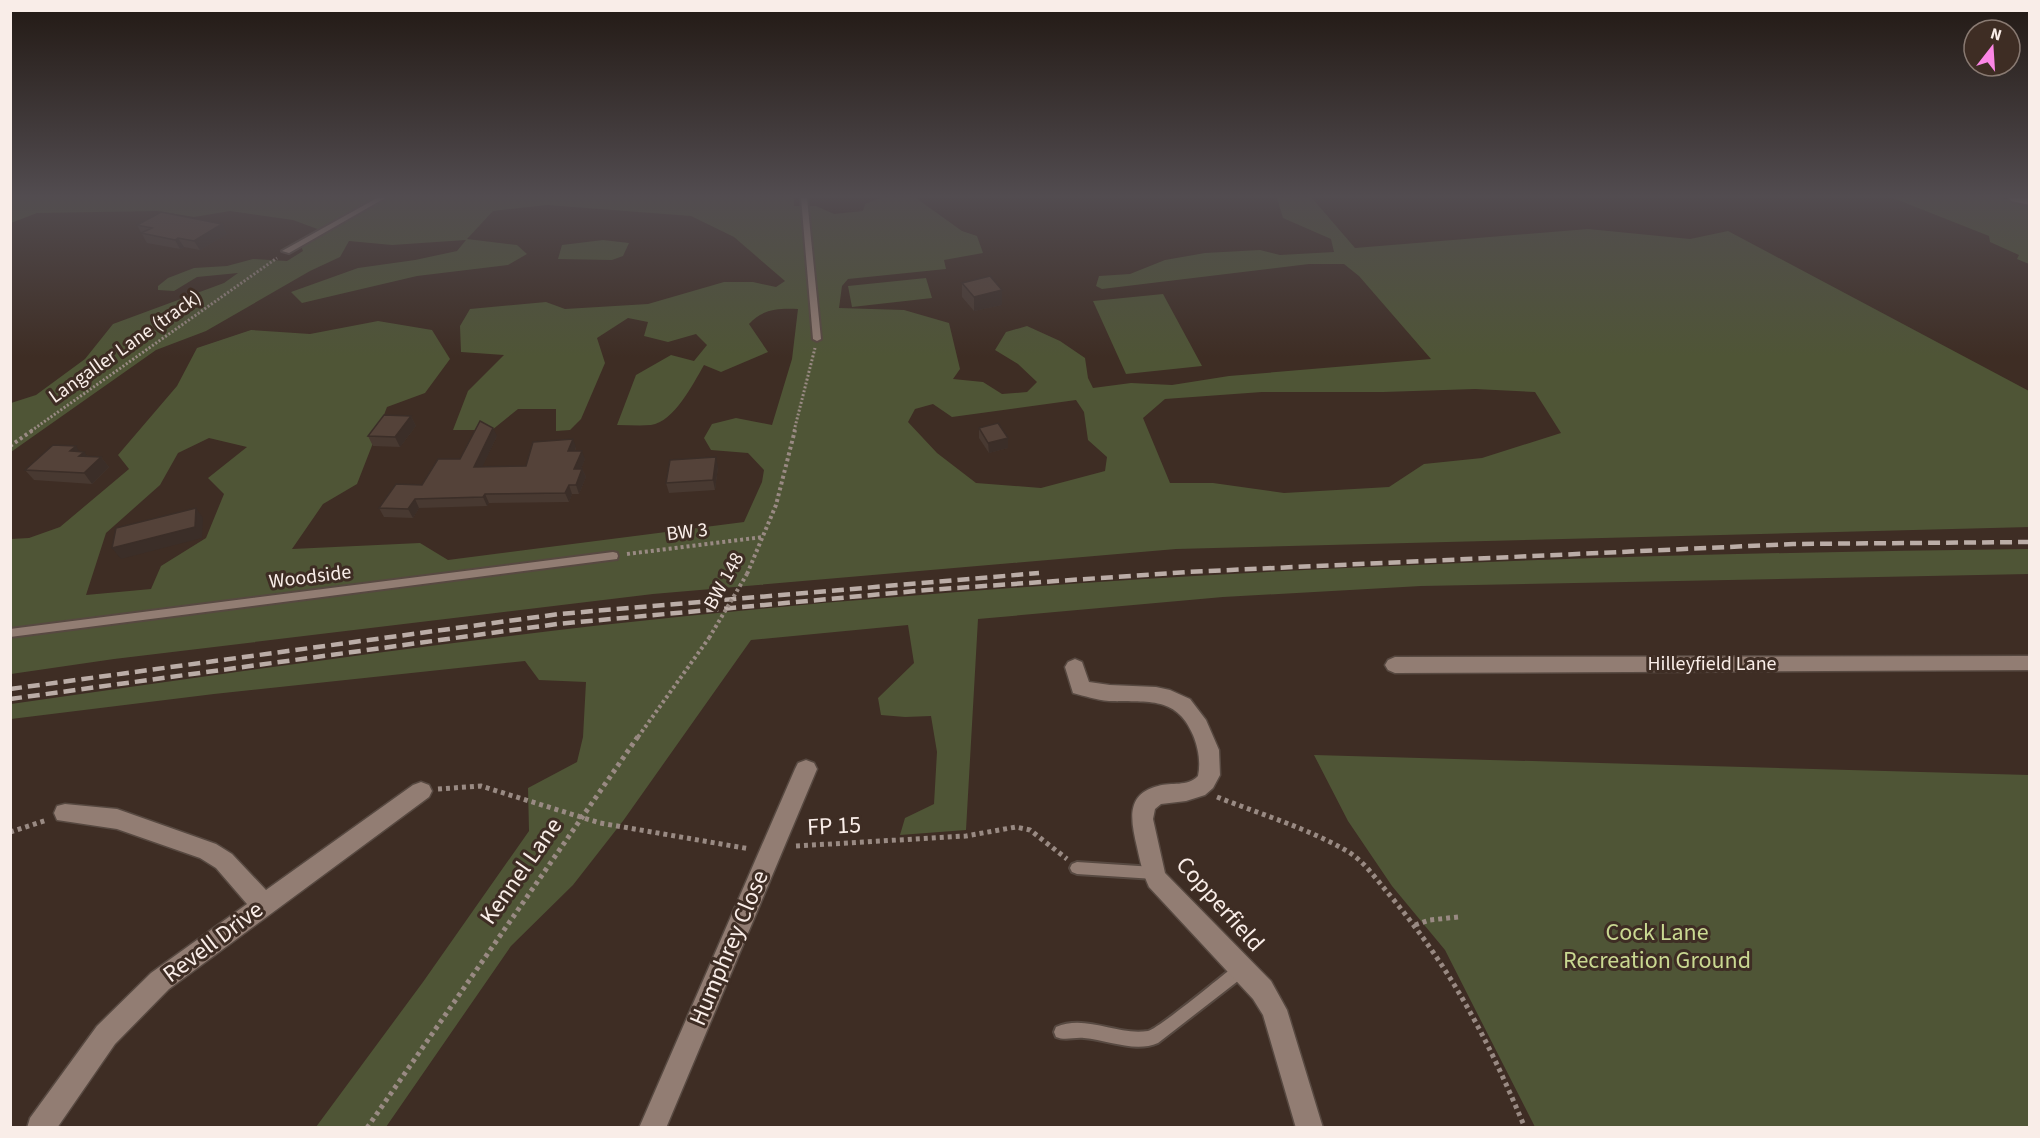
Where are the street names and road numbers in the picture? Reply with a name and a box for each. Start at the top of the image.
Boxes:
street label: Langaller Lane (track) [43,284,207,410]
street label: BW 3 [665,516,709,548]
street label: BW 148 [697,547,751,615]
street label: Woodside [267,558,353,596]
street label: Hilleyfield Lane [1647,650,1777,678]
street label: FP 15 [806,807,862,845]
street label: Kennel Lane [471,810,571,932]
street label: Copperfield [1168,849,1272,959]
street label: Humphrey Close [680,865,778,1031]
street label: Revell Drive [156,893,270,991]

